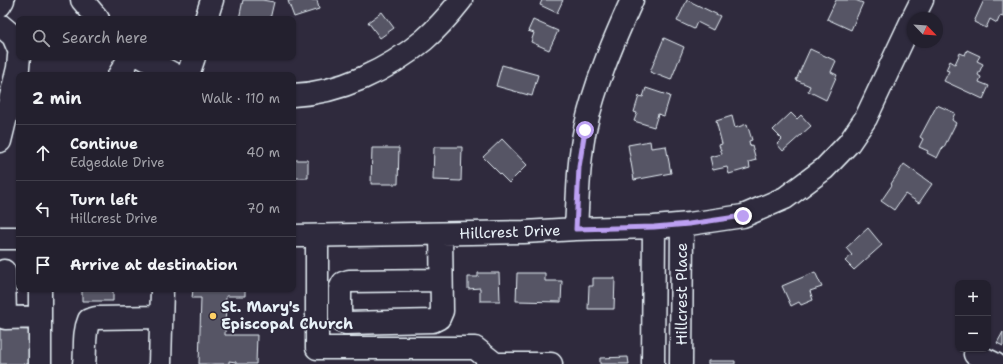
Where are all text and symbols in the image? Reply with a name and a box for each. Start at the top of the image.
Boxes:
north arrow [907,12,943,48]
search box [16,16,296,60]
icon: search [30,27,52,49]
text: Search here [62,28,148,48]
text: 2 min [32,87,82,109]
text: Walk · 110 m [201,90,280,107]
route start [576,121,594,139]
text: Continue [70,134,138,154]
icon: ahead [32,142,54,164]
text: 40 m [246,144,280,161]
text: Edgedale Drive [70,154,165,171]
text: Turn left [70,190,138,210]
icon: left [32,198,54,220]
text: 70 m [246,200,280,217]
route end [734,207,752,225]
text: Hillcrest Drive [70,210,158,227]
street label: Hillcrest Drive [459,220,561,244]
street label: Hillcrest Place [672,243,692,345]
icon: arrive [32,254,54,276]
text: Arrive at destination [70,255,238,275]
map controls [955,280,991,352]
button: + [955,280,991,316]
place label: St. Mary's Episcopal Church [221,297,353,334]
marker: St. Mary's Episcopal Church [208,311,218,321]
button: − [955,316,991,352]

